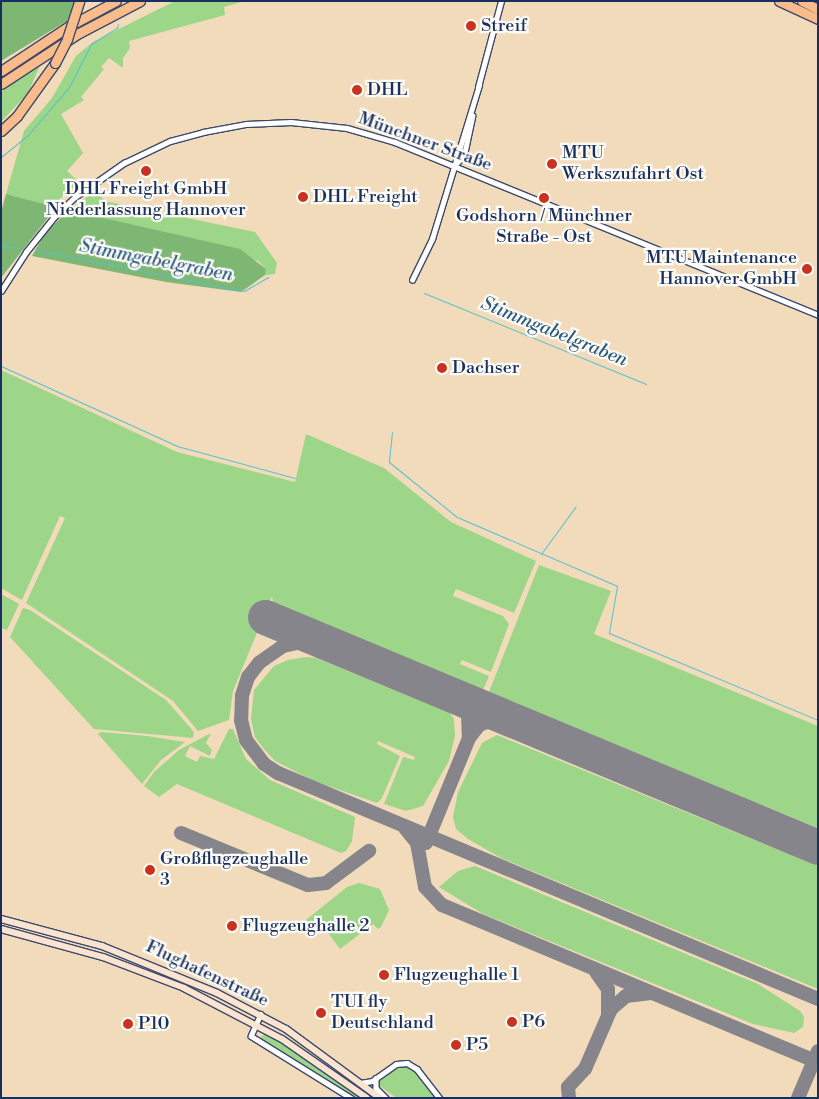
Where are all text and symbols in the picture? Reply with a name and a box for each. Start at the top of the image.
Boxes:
place label: Streif [481,15,527,37]
marker: Streif [465,20,477,32]
place label: DHL [367,79,407,101]
marker: DHL [351,84,363,96]
street label: Münchner Straße [355,108,495,176]
place label: MTU Werkszufahrt Ost [562,143,704,186]
marker: MTU Werkszufahrt Ost [546,158,558,170]
marker: DHL Freight GmbH Niederlassung Hannover [140,165,152,177]
place label: DHL Freight GmbH Niederlassung Hannover [46,179,246,222]
place label: DHL Freight [313,186,418,208]
marker: DHL Freight [297,191,309,203]
marker: Godshorn / Münchner Straße - Ost [538,192,550,204]
place label: Godshorn / Münchner Straße - Ost [456,206,632,248]
water label: Stimmgabelgraben [77,235,235,287]
place label: MTU Maintenance Hannover GmbH [646,248,797,290]
marker: MTU Maintenance Hannover GmbH [801,263,813,275]
water label: Stimmgabelgraben [477,292,631,372]
place label: Dachser [452,357,520,379]
marker: Dachser [436,362,448,374]
place label: Großflugzeughalle 3 [160,849,308,892]
marker: Großflugzeughalle 3 [144,864,156,876]
place label: Flugzeughalle 2 [242,915,370,937]
marker: Flugzeughalle 2 [226,920,238,932]
street label: Flughafenstraße [142,936,272,1012]
place label: Flugzeughalle 1 [394,964,519,986]
marker: Flugzeughalle 1 [378,969,390,981]
place label: TUI fly Deutschland [331,992,434,1034]
marker: TUI fly Deutschland [315,1007,327,1019]
place label: P6 [522,1011,545,1033]
place label: P10 [138,1013,169,1035]
marker: P6 [506,1016,518,1028]
marker: P10 [122,1018,134,1030]
place label: P5 [466,1034,488,1056]
marker: P5 [450,1039,462,1051]

